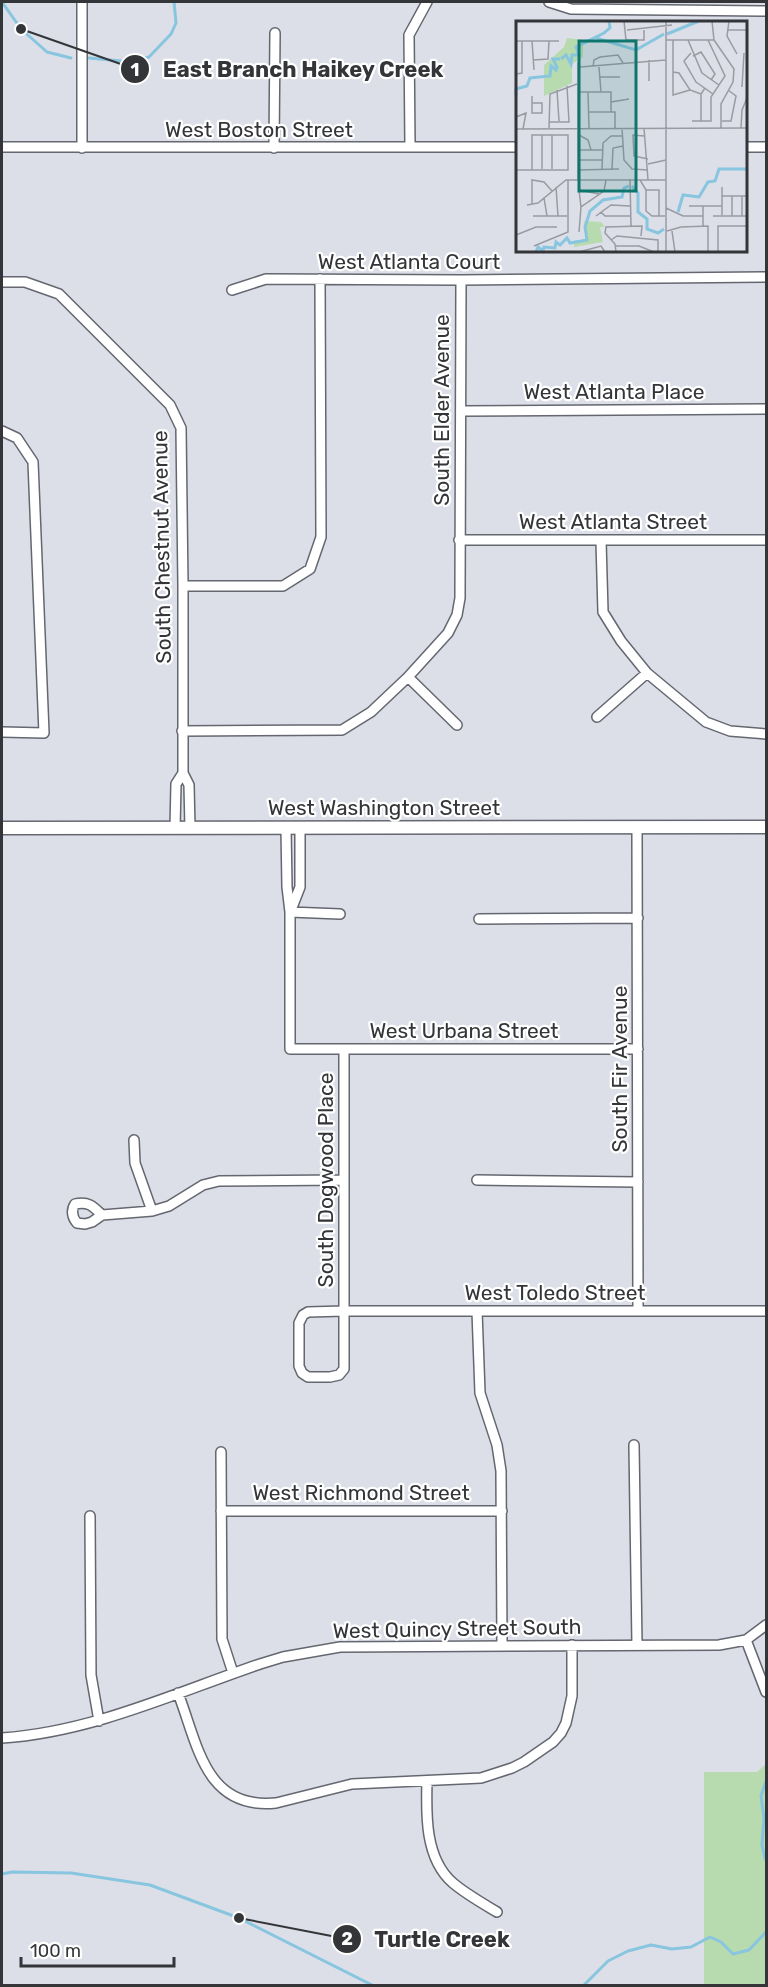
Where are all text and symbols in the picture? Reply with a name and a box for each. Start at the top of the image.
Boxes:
inset map [516,21,747,252]
callout: East Branch Haikey Creek [120,49,455,89]
text: East Branch Haikey Creek [163,56,443,83]
text: 1 [131,59,139,81]
street label: West Boston Street [165,117,353,142]
street label: West Atlanta Court [318,249,500,274]
street label: South Elder Avenue [429,314,454,506]
street label: West Atlanta Place [523,379,705,404]
street label: South Chestnut Avenue [147,430,176,664]
street label: West Atlanta Street [519,509,707,534]
street label: West Washington Street [268,795,500,820]
street label: South Fir Avenue [607,986,632,1152]
street label: West Urbana Street [369,1018,559,1043]
street label: South Dogwood Place [313,1073,338,1287]
street label: West Toledo Street [464,1280,646,1305]
street label: West Richmond Street [252,1480,470,1505]
street label: West Quincy Street South [332,1614,582,1643]
callout: Turtle Creek [332,1919,521,1959]
text: Turtle Creek [374,1926,510,1953]
text: 2 [341,1928,353,1950]
scale bar [21,1930,174,1968]
text: 100 m [30,1940,81,1962]

